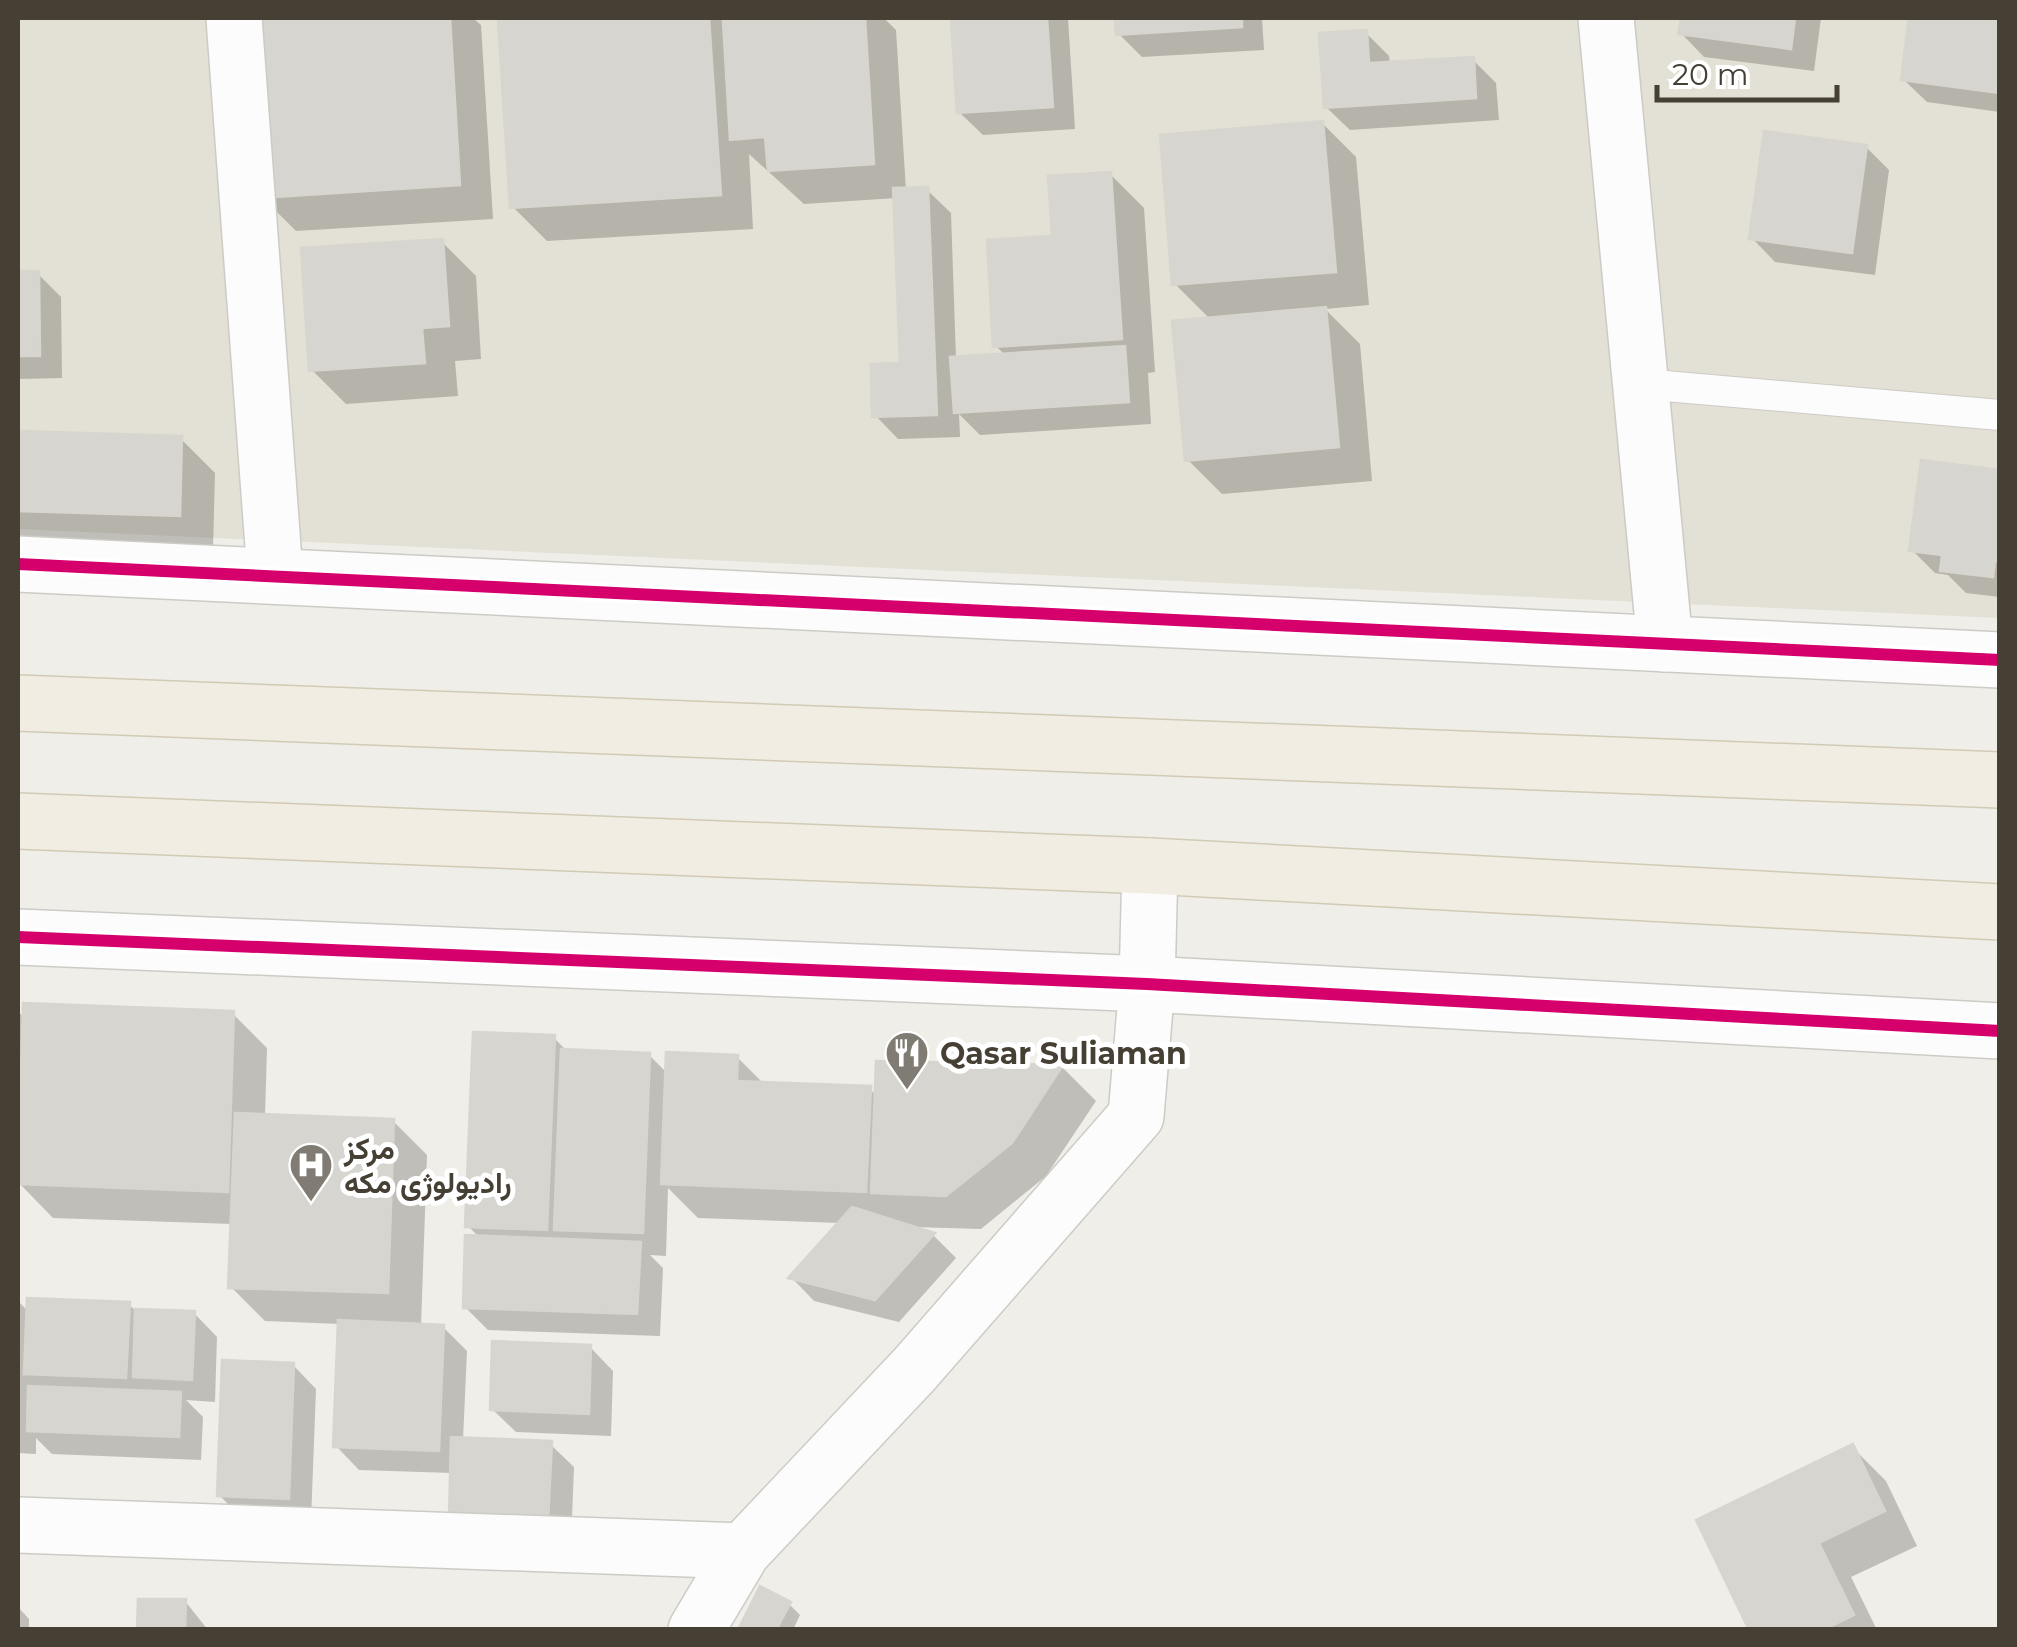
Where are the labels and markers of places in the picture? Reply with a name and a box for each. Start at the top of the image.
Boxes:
restaurant icon: Qasar Suliaman [884,1030,930,1091]
place label: Qasar Suliaman [940,1035,1187,1072]
place label: مرکز رادیولوژی مکه [343,1130,512,1201]
hospital icon: مرکز رادیولوژی مکه [288,1142,334,1203]

